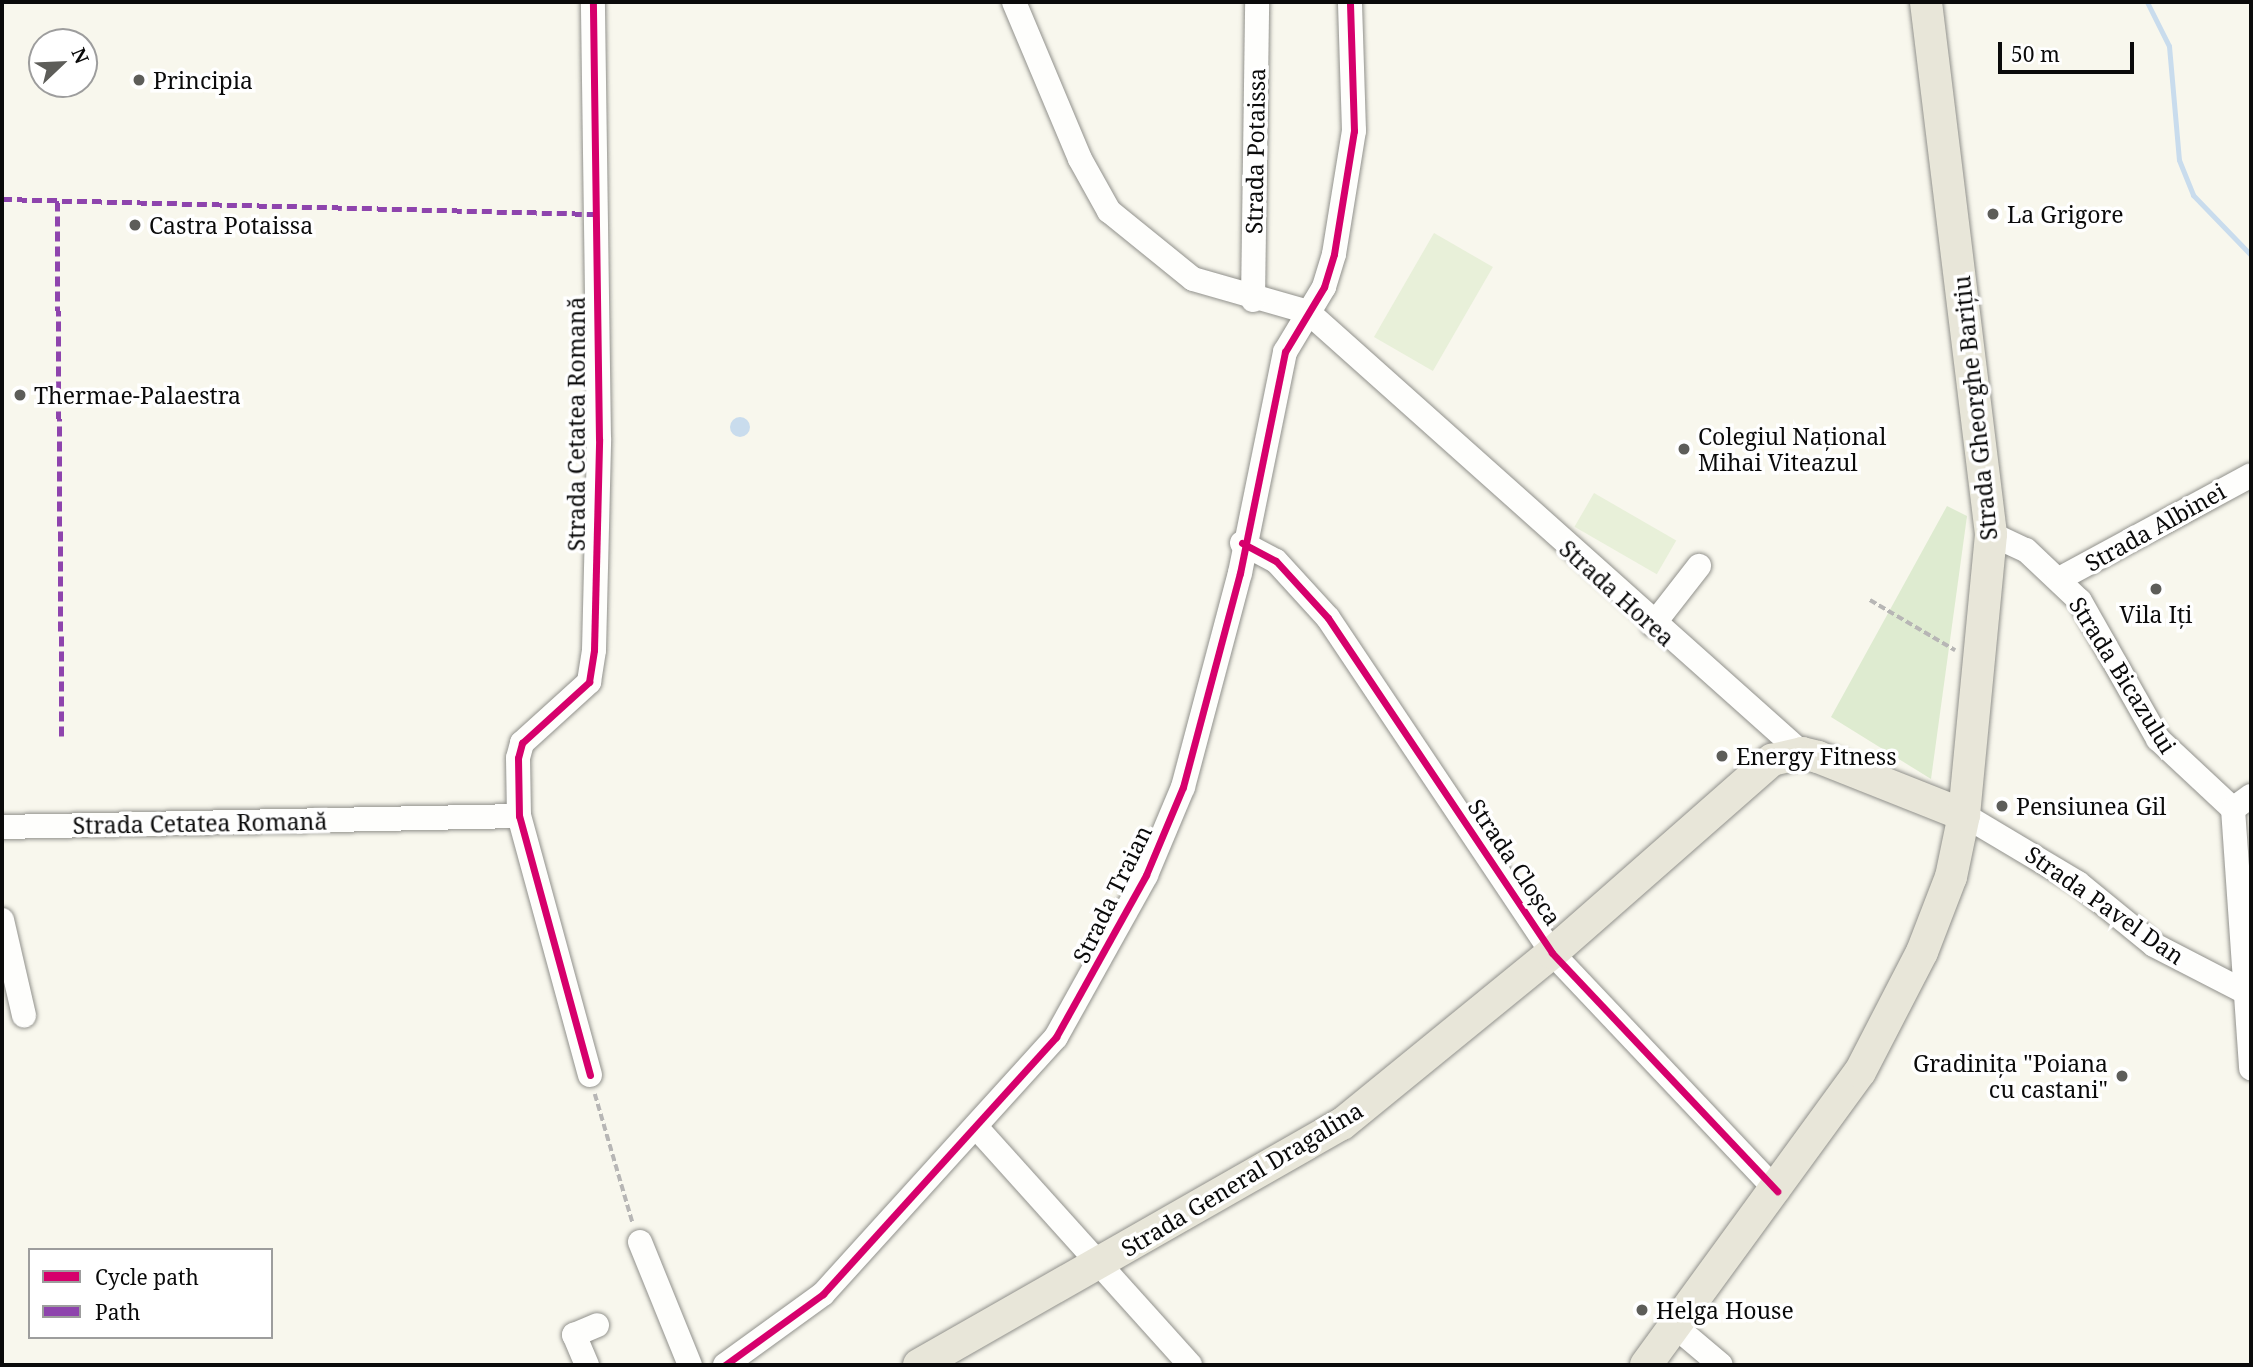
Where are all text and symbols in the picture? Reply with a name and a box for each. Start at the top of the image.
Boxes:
north arrow [28,28,98,98]
scale bar [2001,28,2138,72]
text: 50 m [2011,40,2060,68]
text: N [66,44,95,68]
place label: Principia [153,66,253,94]
street label: Strada Potaissa [1240,68,1270,234]
marker: Principia [131,72,147,88]
place label: La Grigore [2007,200,2124,228]
marker: La Grigore [1985,206,2001,222]
place label: Castra Potaissa [149,211,313,239]
marker: Castra Potaissa [127,217,143,233]
street label: Strada Gheorghe Barițiu [1947,274,2003,542]
street label: Strada Cetatea Romană [562,297,590,551]
place label: Thermae-Palaestra [34,381,241,409]
marker: Thermae-Palaestra [12,387,28,403]
place label: Colegiul Național Mihai Viteazul [1698,422,1886,476]
marker: Colegiul Național Mihai Viteazul [1676,441,1692,457]
street label: Strada Albinei [2080,477,2230,577]
street label: Strada Horea [1554,534,1680,652]
marker: Vila Iți [2148,581,2164,597]
street label: Strada Bicazului [2064,592,2182,758]
place label: Vila Iți [2120,600,2192,628]
place label: Energy Fitness [1736,742,1897,770]
marker: Energy Fitness [1714,748,1730,764]
place label: Pensiunea Gil [2016,792,2166,820]
street label: Strada Cloșca [1463,794,1567,930]
marker: Pensiunea Gil [1994,798,2010,814]
street label: Strada Cetatea Romană [72,807,328,839]
street label: Strada Traian [1067,821,1157,967]
street label: Strada Pavel Dan [2020,840,2190,970]
place label: Gradinița "Poiana cu castani" [1913,1049,2108,1103]
marker: Gradinița "Poiana cu castani" [2114,1068,2130,1084]
street label: Strada General Dragalina [1116,1096,1368,1262]
legend [28,1248,273,1339]
text: Cycle path [95,1263,199,1291]
place label: Helga House [1656,1296,1794,1324]
text: Path [95,1298,140,1326]
marker: Helga House [1634,1302,1650,1318]

